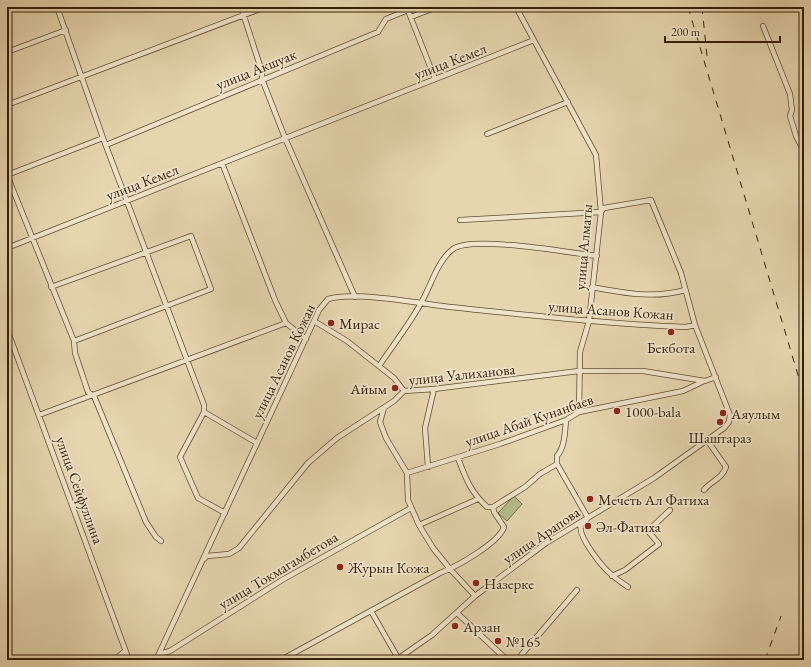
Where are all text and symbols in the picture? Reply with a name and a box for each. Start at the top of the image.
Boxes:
scale bar [665,18,780,44]
text: 200 m [671,24,701,40]
street label: улица Кемел [411,39,489,83]
street label: улица Акшуак [213,44,299,94]
street label: улица Кемел [103,160,181,204]
street label: улица Алматы [570,203,596,291]
street label: улица Асанов Кожан [548,296,674,324]
street label: улица Асанов Кожан [247,300,319,422]
place label: Мирас [339,314,380,333]
marker: Мирас [326,318,336,328]
marker: Бекбота [666,327,676,337]
place label: Бекбота [647,338,695,357]
street label: улица Уалиханова [408,359,516,389]
place label: Айым [349,379,388,398]
marker: Айым [390,383,400,393]
street label: улица Абай Кунанбаев [462,389,596,451]
place label: 1000-bala [625,402,681,421]
place label: Аяулым [730,404,781,423]
marker: 1000-bala [612,406,622,416]
marker: Аяулым [718,408,728,418]
marker: Шаштараз [715,417,725,427]
place label: Шаштараз [688,428,752,447]
street label: улица Сейфуллина [52,434,108,546]
place label: Мечеть Ал Фатиха [598,490,709,509]
marker: Мечеть Ал Фатиха [585,494,595,504]
street label: улица Арапова [499,502,583,568]
place label: Әл-Фатиха [596,517,661,536]
marker: Әл-Фатиха [583,521,593,531]
street label: улица Токмагамбетова [215,527,341,613]
place label: Журын Кожа [347,558,429,577]
marker: Журын Кожа [335,562,345,572]
place label: Назерке [484,574,534,593]
marker: Назерке [471,578,481,588]
place label: Арзан [462,617,501,636]
marker: Арзан [450,621,460,631]
place label: №165 [506,632,541,651]
marker: №165 [493,636,503,646]

